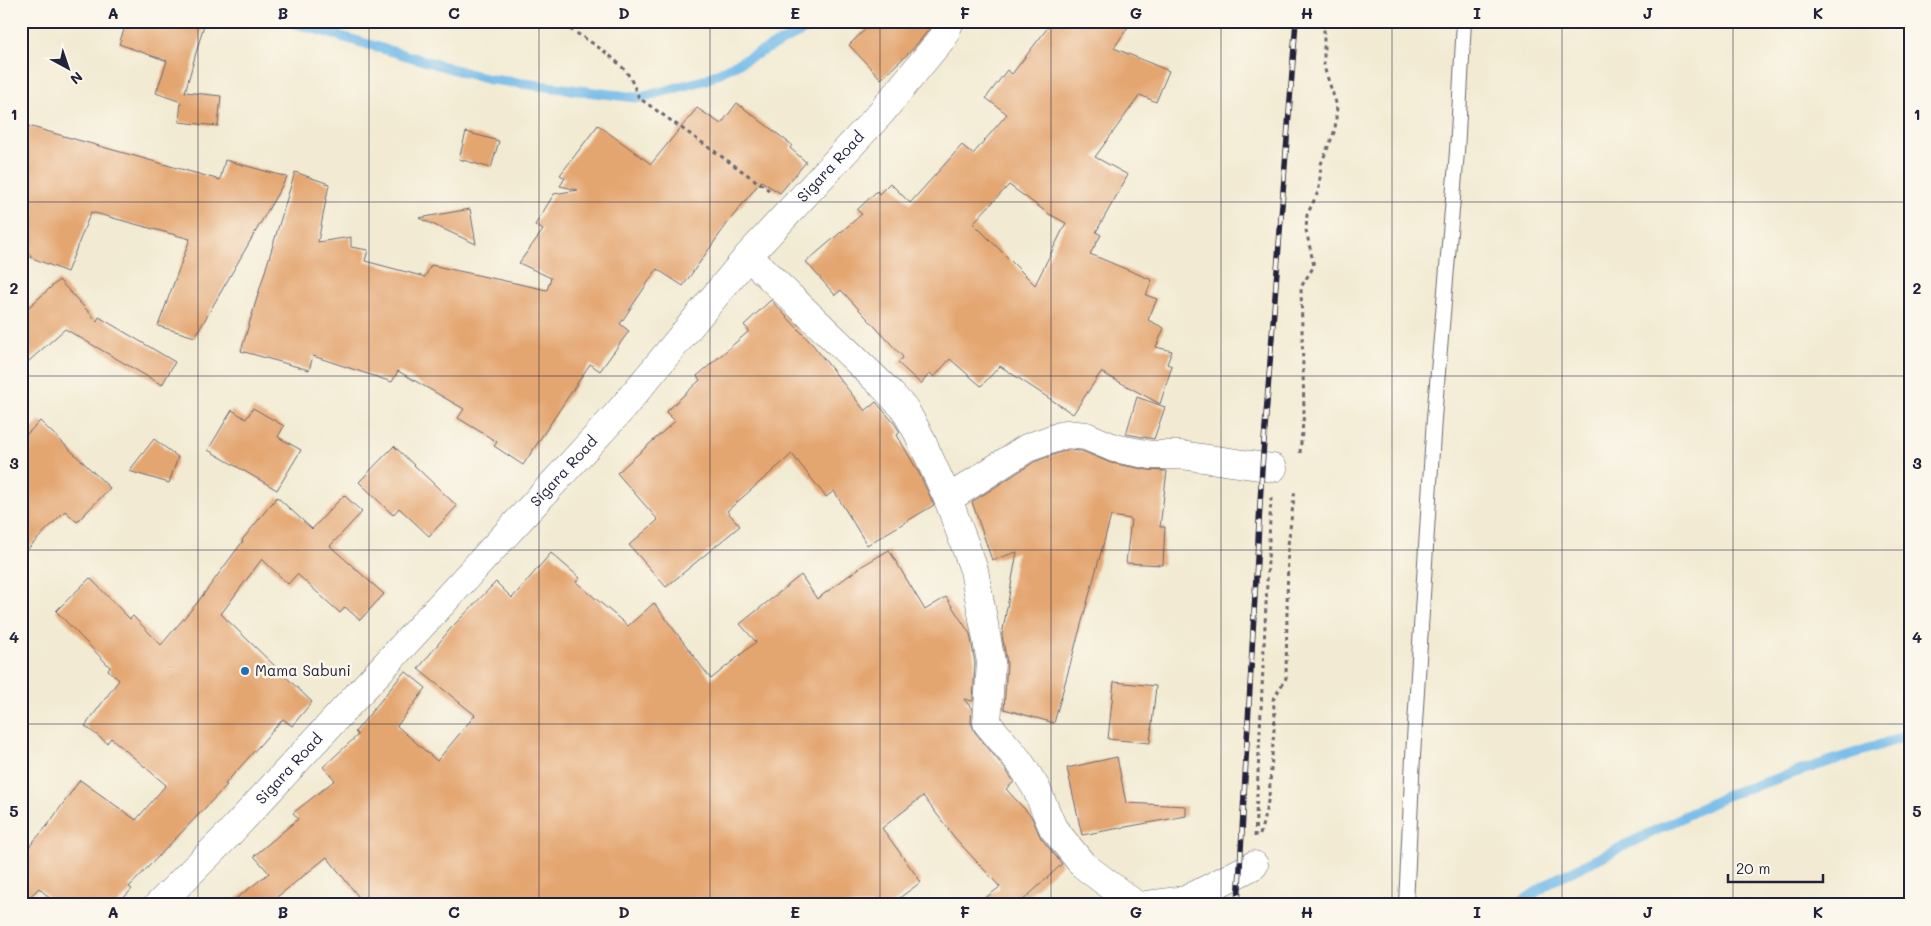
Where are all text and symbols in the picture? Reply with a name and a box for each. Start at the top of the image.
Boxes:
text: A [107,2,119,23]
text: B [278,2,288,23]
text: C [448,2,460,23]
text: D [618,2,630,23]
text: E [790,2,800,23]
text: F [960,2,970,23]
text: G [1130,2,1142,23]
text: H [1301,2,1313,23]
text: I [1473,2,1481,23]
text: J [1643,2,1653,23]
text: K [1813,2,1823,23]
north arrow [42,42,92,92]
text: N [66,68,87,89]
text: 1 [10,103,18,124]
text: 1 [1913,103,1921,124]
street label: Sigara Road [792,126,868,206]
text: 2 [10,277,19,298]
text: 2 [1913,277,1922,298]
street label: Sigara Road [525,431,601,511]
text: 3 [9,452,19,473]
text: 3 [1912,452,1922,473]
text: 4 [9,626,19,647]
text: 4 [1912,626,1922,647]
place label: Mama Sabuni [255,660,351,680]
marker: Mama Sabuni [239,665,251,677]
street label: Sigara Road [250,728,326,808]
text: 5 [9,800,19,821]
text: 5 [1912,800,1922,821]
scale bar [1728,851,1824,883]
text: 20 m [1736,858,1770,878]
text: A [107,901,119,922]
text: B [278,901,288,922]
text: C [448,901,460,922]
text: D [618,901,630,922]
text: E [790,901,800,922]
text: F [960,901,970,922]
text: G [1130,901,1142,922]
text: H [1301,901,1313,922]
text: I [1473,901,1481,922]
text: J [1643,901,1653,922]
text: K [1813,901,1823,922]

